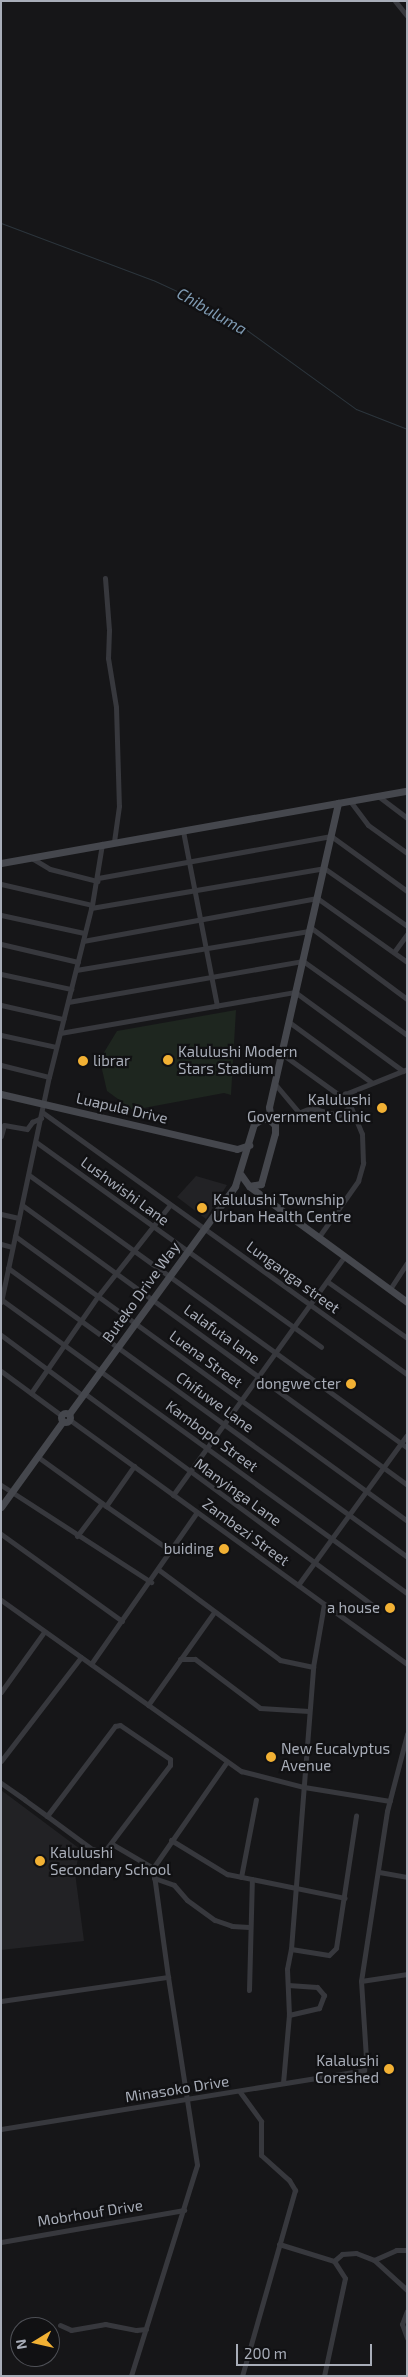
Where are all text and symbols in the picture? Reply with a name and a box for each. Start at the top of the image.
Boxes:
water label: Chibuluma [174,283,250,339]
place label: Kalulushi Modern Stars Stadium [178,1042,298,1077]
place label: librar [93,1052,130,1070]
marker: Kalulushi Modern Stars Stadium [162,1054,174,1066]
marker: librar [77,1055,89,1067]
street label: Luapula Drive [74,1089,170,1127]
place label: Kalulushi Government Clinic [247,1090,371,1125]
marker: Kalulushi Government Clinic [375,1101,389,1115]
street label: Lushwishi Lane [77,1153,173,1229]
place label: Kalulushi Township Urban Health Centre [213,1190,351,1225]
marker: Kalulushi Township Urban Health Centre [195,1201,209,1215]
street label: Lunganga street [243,1237,343,1317]
street label: Buteko Drive Way [98,1238,184,1346]
street label: Lalafuta lane [180,1300,264,1368]
street label: Luena Street [166,1326,246,1392]
street label: Chifuwe Lane [173,1368,257,1436]
place label: dongwe cter [256,1375,341,1393]
marker: dongwe cter [345,1378,357,1390]
street label: Kambopo Street [162,1397,262,1475]
street label: Manyinga Lane [191,1454,285,1530]
street label: Zambezi Street [199,1494,293,1570]
place label: buiding [164,1540,214,1558]
marker: buiding [218,1543,230,1555]
place label: a house [327,1599,380,1617]
marker: a house [384,1602,396,1614]
place label: New Eucalyptus Avenue [281,1739,390,1774]
marker: New Eucalyptus Avenue [265,1751,277,1763]
place label: Kalulushi Secondary School [50,1843,171,1878]
marker: Kalulushi Secondary School [34,1855,46,1867]
place label: Kalalushi Coreshed [315,2051,379,2086]
marker: Kalalushi Coreshed [383,2063,395,2075]
street label: Minasoko Drive [124,2072,230,2106]
street label: Mobrhouf Drive [36,2196,144,2230]
north arrow [10,2317,60,2367]
scale bar [238,2334,374,2366]
text: N [11,2338,30,2351]
text: 200 m [244,2344,287,2362]

